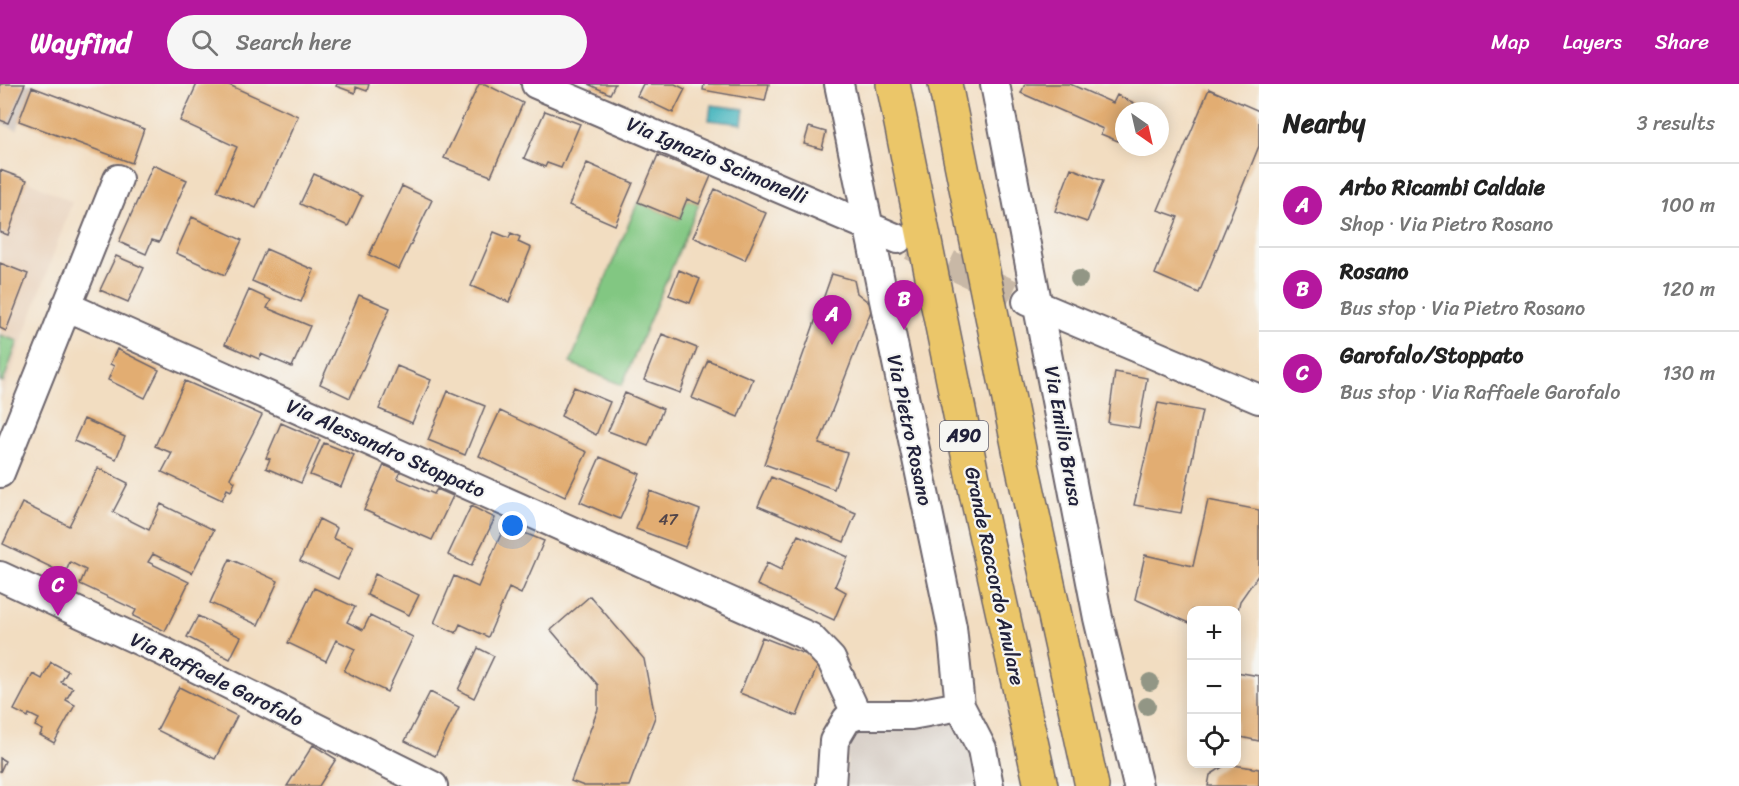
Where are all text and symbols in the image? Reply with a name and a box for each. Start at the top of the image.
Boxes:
search box [167,15,587,69]
text: Wayfind [30,18,131,67]
text: Search here [236,23,352,62]
text: Map [1491,23,1530,61]
text: Layers [1563,23,1622,61]
text: Share [1655,23,1709,61]
icon: search [188,26,221,59]
text: Nearby [1283,100,1365,146]
north arrow [1115,102,1169,156]
text: 3 results [1637,106,1715,141]
street label: Via Ignazio Scimonelli [621,107,813,215]
text: Arbo Ricambi Caldaie [1340,168,1545,207]
text: A [1296,188,1309,223]
text: 100 m [1661,188,1715,223]
text: Shop · Via Pietro Rosano [1340,207,1553,242]
text: Rosano [1340,252,1408,291]
text: B [1296,272,1309,307]
text: 120 m [1662,272,1715,307]
pin: B [884,280,924,330]
text: Bus stop · Via Pietro Rosano [1340,291,1585,326]
pin: A [812,296,852,345]
text: Garofalo/Stoppato [1340,336,1523,375]
street label: Via Pietro Rosano [876,351,943,509]
text: C [1296,356,1309,391]
text: 130 m [1662,356,1715,391]
street label: Via Emilio Brusa [1034,363,1093,509]
text: Bus stop · Via Raffaele Garofalo [1340,375,1620,410]
street label: Via Alessandro Stoppato [281,389,491,508]
road number: A90 [940,421,988,451]
street label: Grande Raccordo Anulare [954,464,1035,689]
house number: 47 [658,505,678,534]
your location [498,511,527,540]
pin: C [38,566,78,616]
map controls [1187,606,1241,768]
button: + [1187,606,1241,660]
street label: Via Raffaele Garofalo [124,622,309,737]
button: − [1187,660,1241,714]
button: locate [1187,714,1241,768]

